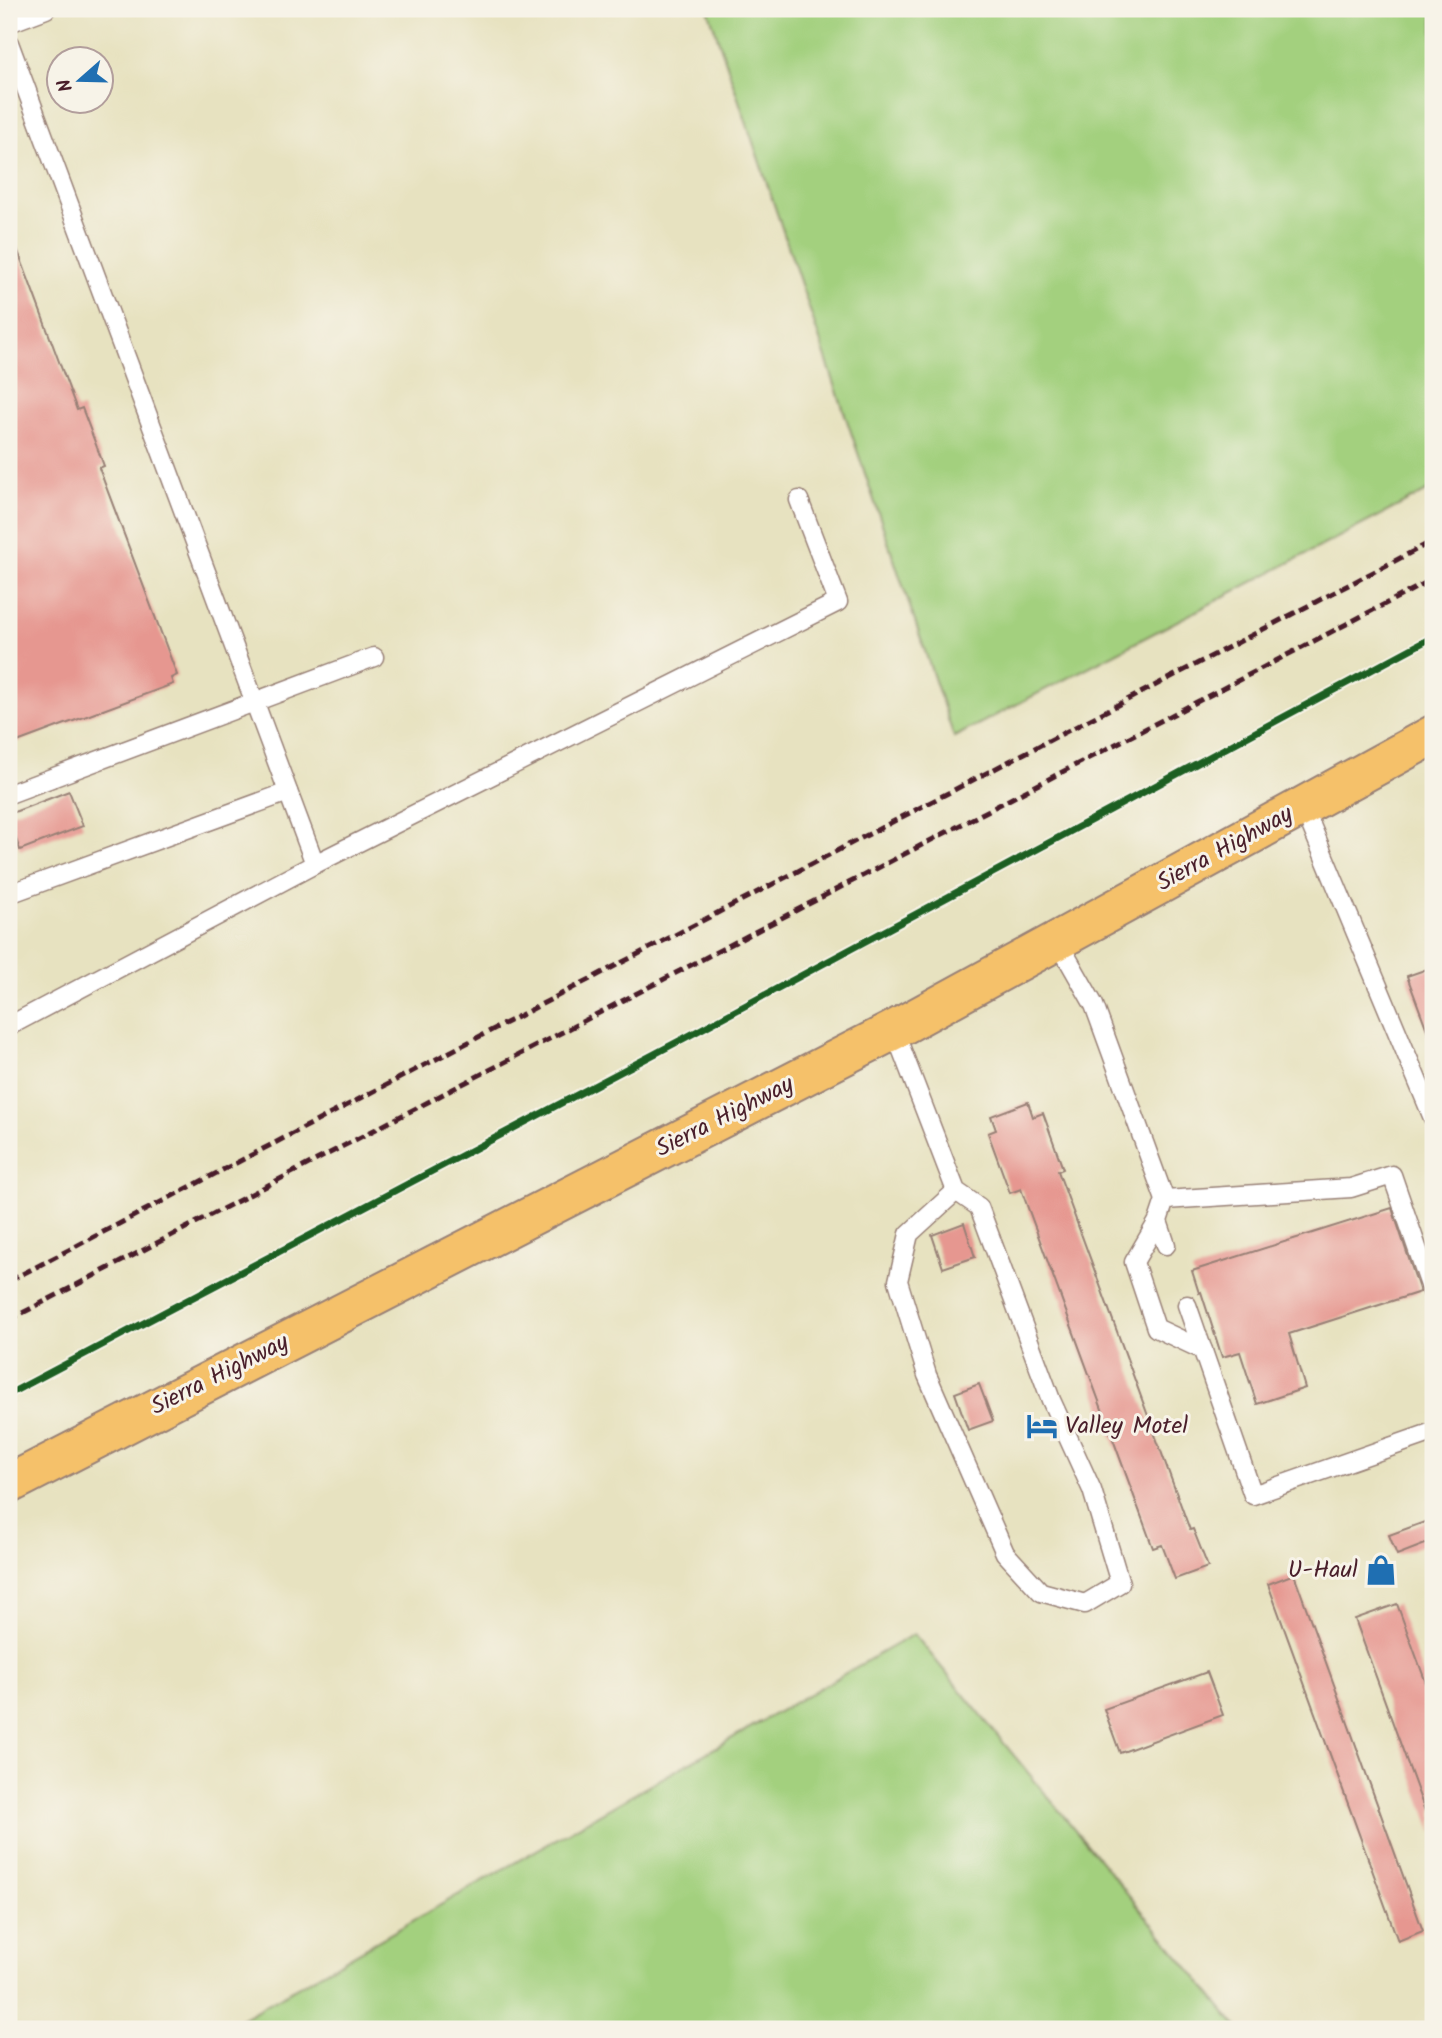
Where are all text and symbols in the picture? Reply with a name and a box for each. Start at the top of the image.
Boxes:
north arrow [46,46,116,116]
text: N [50,74,82,96]
street label: Sierra Highway [1150,795,1301,903]
street label: Sierra Highway [649,1065,802,1169]
street label: Sierra Highway [144,1323,297,1427]
place label: Valley Motel [1065,1407,1188,1446]
hotel icon: Valley Motel [1025,1409,1059,1443]
place label: U-Haul [1288,1551,1358,1590]
shop icon: U-Haul [1364,1553,1398,1587]

